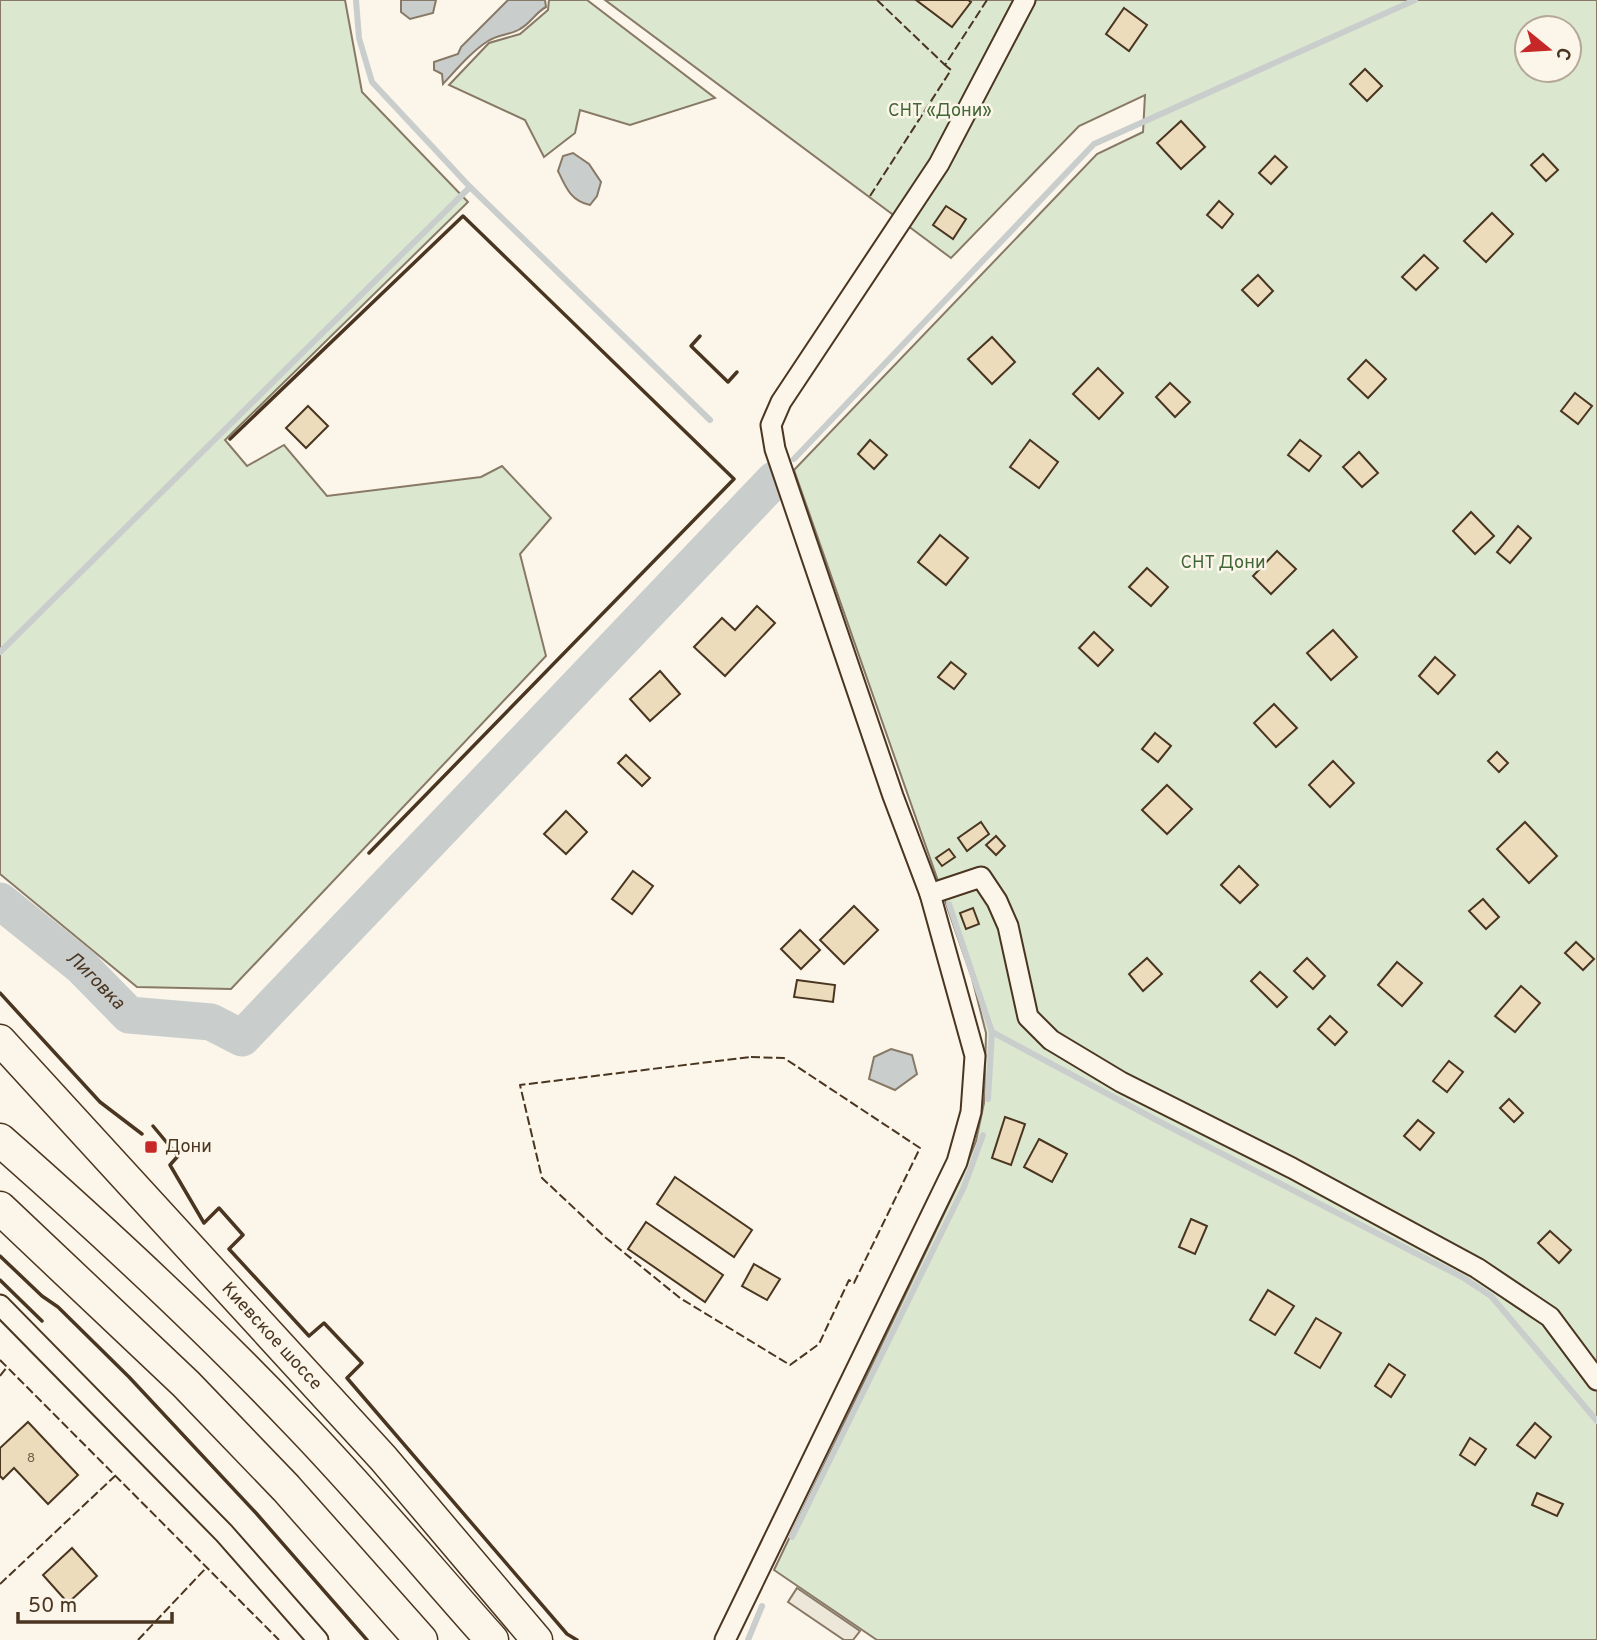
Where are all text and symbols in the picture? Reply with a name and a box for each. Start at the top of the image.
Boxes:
north arrow [1513,14,1583,84]
text: С [1549,44,1576,63]
park label: СНТ «Дони» [888,100,992,123]
park label: СНТ Дони [1181,552,1265,575]
water label: Лиговка [61,946,130,1015]
place label: Дони [165,1136,212,1159]
marker: Дони [143,1139,159,1155]
street label: Киевское шоссе [216,1278,327,1395]
house number: 8 [27,1450,35,1467]
scale bar [18,1580,172,1624]
text: 50 m [28,1593,77,1620]

